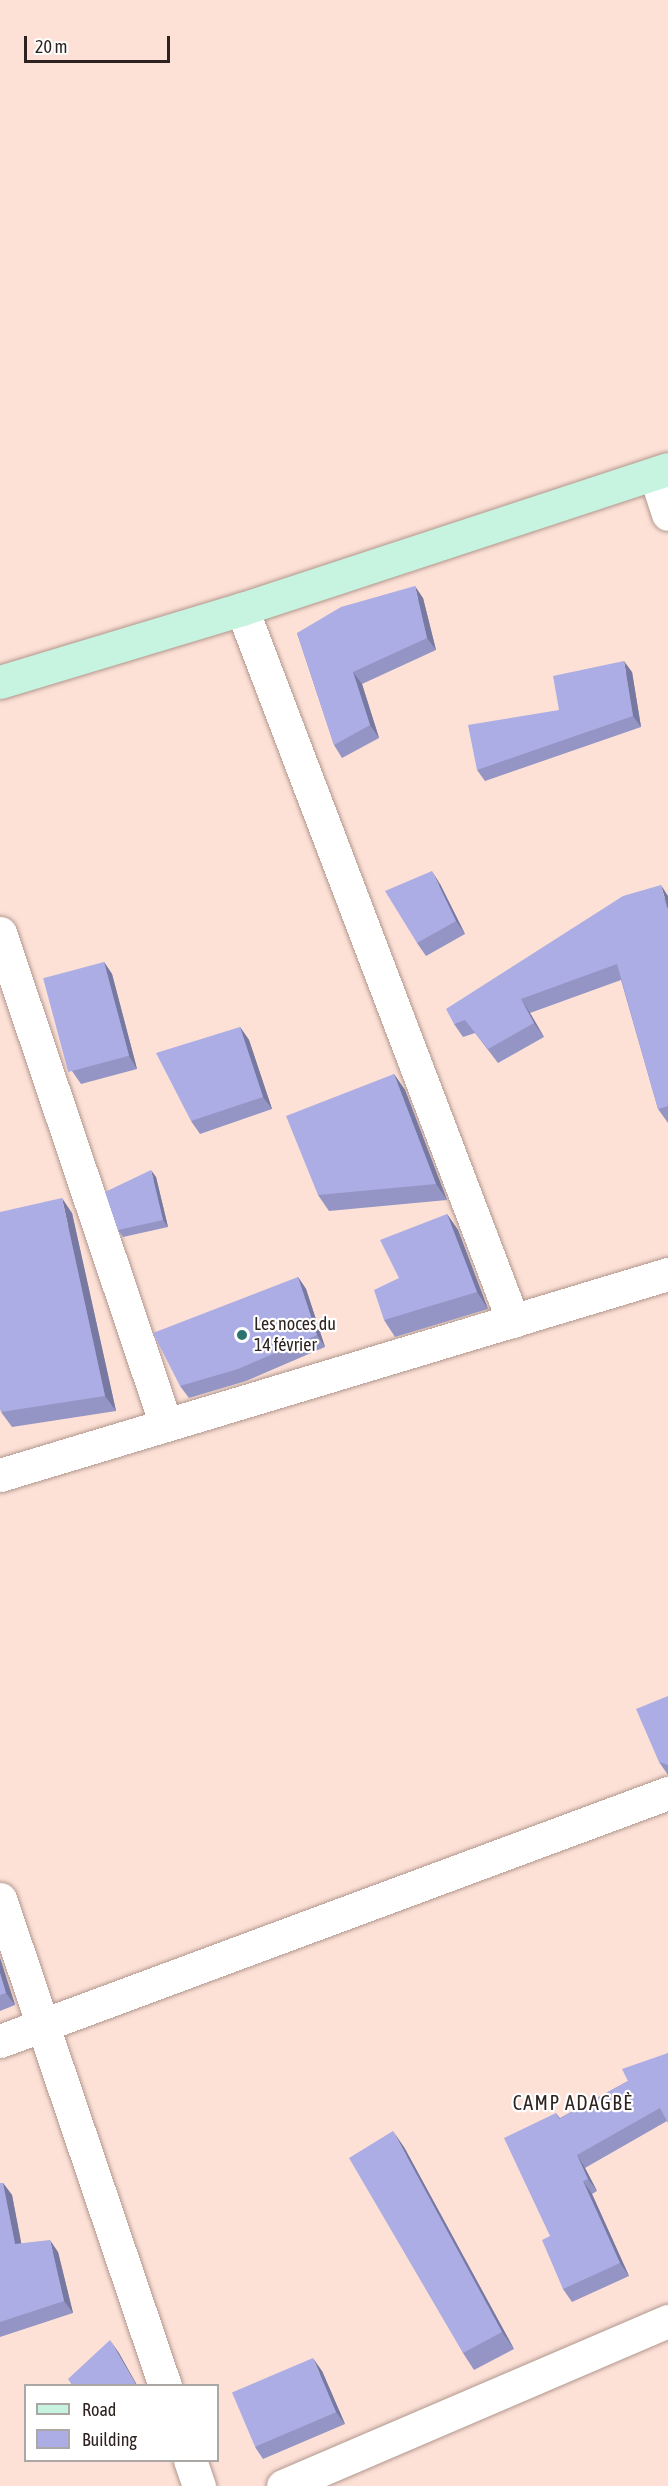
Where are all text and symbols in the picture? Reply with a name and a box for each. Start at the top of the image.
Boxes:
scale bar [27,24,172,62]
text: 20 m [35,36,67,57]
place label: Les noces du 14 février [254,1314,336,1356]
marker: Les noces du 14 février [235,1328,249,1342]
district label: CAMP ADAGBÈ [513,2090,633,2114]
legend [24,2384,219,2462]
text: Road [82,2399,116,2420]
text: Building [82,2429,137,2450]

